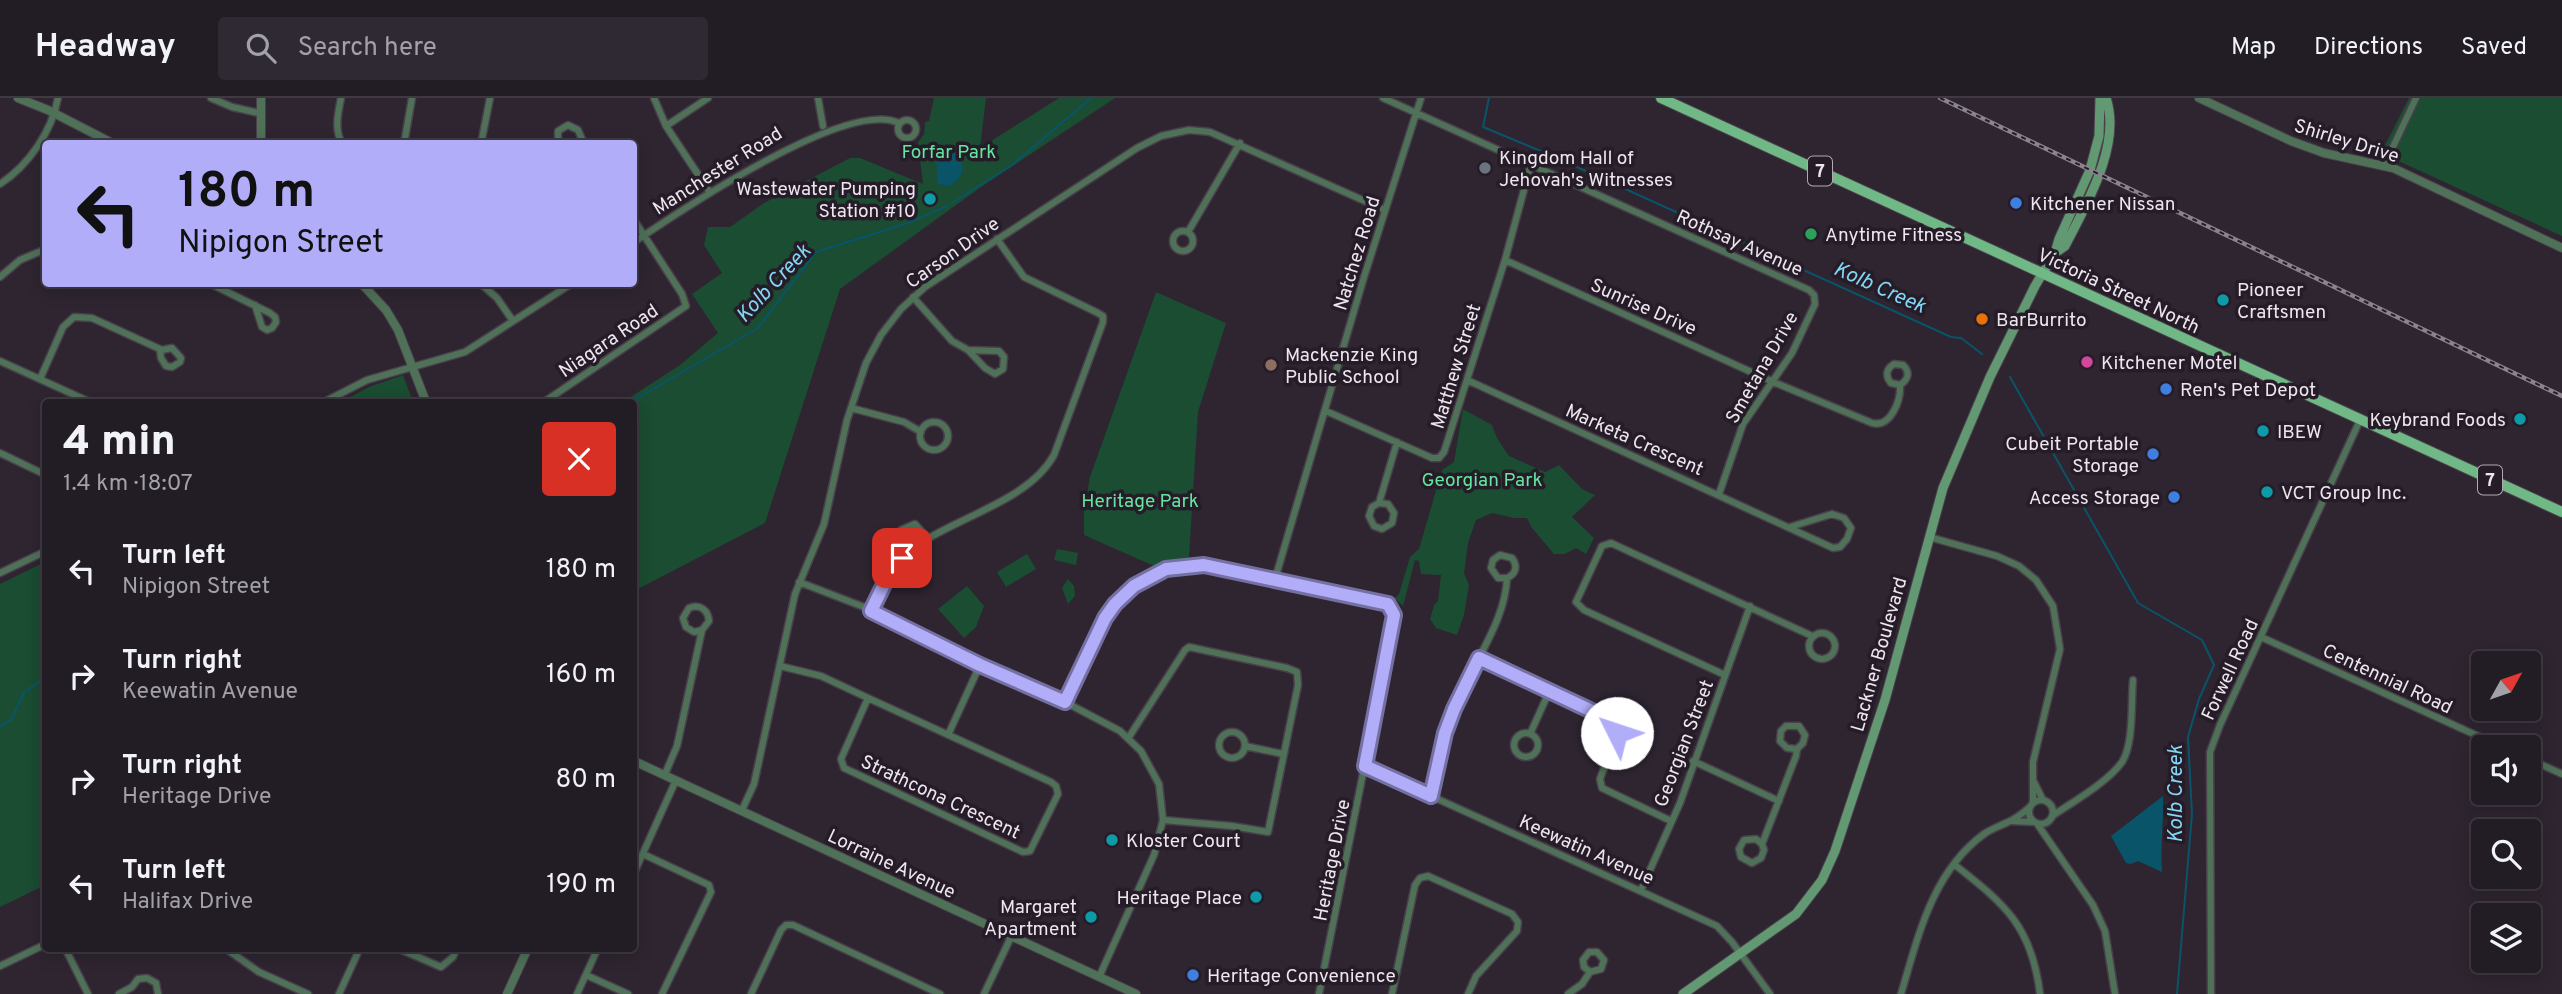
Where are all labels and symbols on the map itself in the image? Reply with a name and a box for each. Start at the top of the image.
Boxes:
street label: Shirley Drive [2291,115,2402,169]
street label: Manchester Road [649,122,787,221]
park label: Forfar Park [902,141,996,165]
place label: Kingdom Hall of Jehovah's Witnesses [1499,147,1673,193]
road number: 7 [1808,156,1832,186]
marker: Kingdom Hall of Jehovah's Witnesses [1477,160,1493,176]
place label: Wastewater Pumping Station #10 [736,178,916,224]
marker: Wastewater Pumping Station #10 [922,191,938,207]
place label: Kitchener Nissan [2030,193,2175,217]
street label: Natchez Road [1329,194,1387,314]
marker: Kitchener Nissan [2008,195,2024,211]
street label: Rothsay Avenue [1672,205,1806,282]
street label: Carson Drive [902,213,1005,295]
place label: Anytime Fitness [1825,224,1962,248]
marker: Anytime Fitness [1803,226,1819,242]
water label: Kolb Creek [731,239,818,329]
street label: Victoria Street North [2033,244,2203,340]
water label: Kolb Creek [1829,256,1930,321]
street label: Sunrise Drive [1586,274,1700,342]
place label: Pioneer Craftsmen [2237,279,2326,325]
marker: Pioneer Craftsmen [2215,292,2231,308]
street label: Niagara Road [555,300,664,384]
street label: Matthew Street [1427,301,1487,432]
street label: Smetana Drive [1721,308,1804,428]
place label: BarBurrito [1996,309,2087,333]
marker: BarBurrito [1974,311,1990,327]
place label: Mackenzie King Public School [1285,344,1418,390]
place label: Kitchener Motel [2101,352,2237,376]
marker: Kitchener Motel [2079,354,2095,370]
marker: Mackenzie King Public School [1263,357,1279,373]
place label: Ren's Pet Depot [2180,379,2316,403]
marker: Ren's Pet Depot [2158,381,2174,397]
street label: Marketa Crescent [1561,400,1707,482]
place label: Keybrand Foods [2370,409,2506,433]
marker: Keybrand Foods [2512,411,2528,427]
place label: IBEW [2277,421,2322,445]
marker: IBEW [2255,423,2271,439]
place label: Cubeit Portable Storage [2005,433,2139,479]
marker: Cubeit Portable Storage [2145,446,2161,462]
road number: 7 [2478,466,2502,494]
park label: Georgian Park [1421,469,1543,493]
place label: VCT Group Inc. [2281,482,2406,506]
marker: VCT Group Inc. [2259,484,2275,500]
place label: Access Storage [2029,487,2160,511]
marker: Access Storage [2166,489,2182,505]
park label: Heritage Park [1081,490,1199,514]
pin [872,528,932,588]
street label: Lackner Boulevard [1846,574,1913,735]
street label: Forwell Road [2197,615,2265,724]
street label: Centennial Road [2318,639,2456,720]
north arrow [2471,651,2541,721]
street label: Georgian Street [1650,677,1720,811]
position arrow [1580,696,1654,770]
water label: Kolb Creek [2163,744,2190,843]
street label: Strathcona Crescent [857,750,1024,845]
street label: Heritage Drive [1309,797,1357,923]
street label: Keewatin Avenue [1515,810,1657,891]
street label: Lorraine Avenue [823,825,959,905]
place label: Kloster Court [1126,830,1241,854]
marker: Kloster Court [1104,832,1120,848]
place label: Heritage Place [1116,887,1242,911]
marker: Heritage Place [1248,889,1264,905]
place label: Margaret Apartment [984,896,1077,942]
marker: Margaret Apartment [1083,909,1099,925]
place label: Heritage Convenience [1207,965,1396,989]
marker: Heritage Convenience [1185,967,1201,983]

